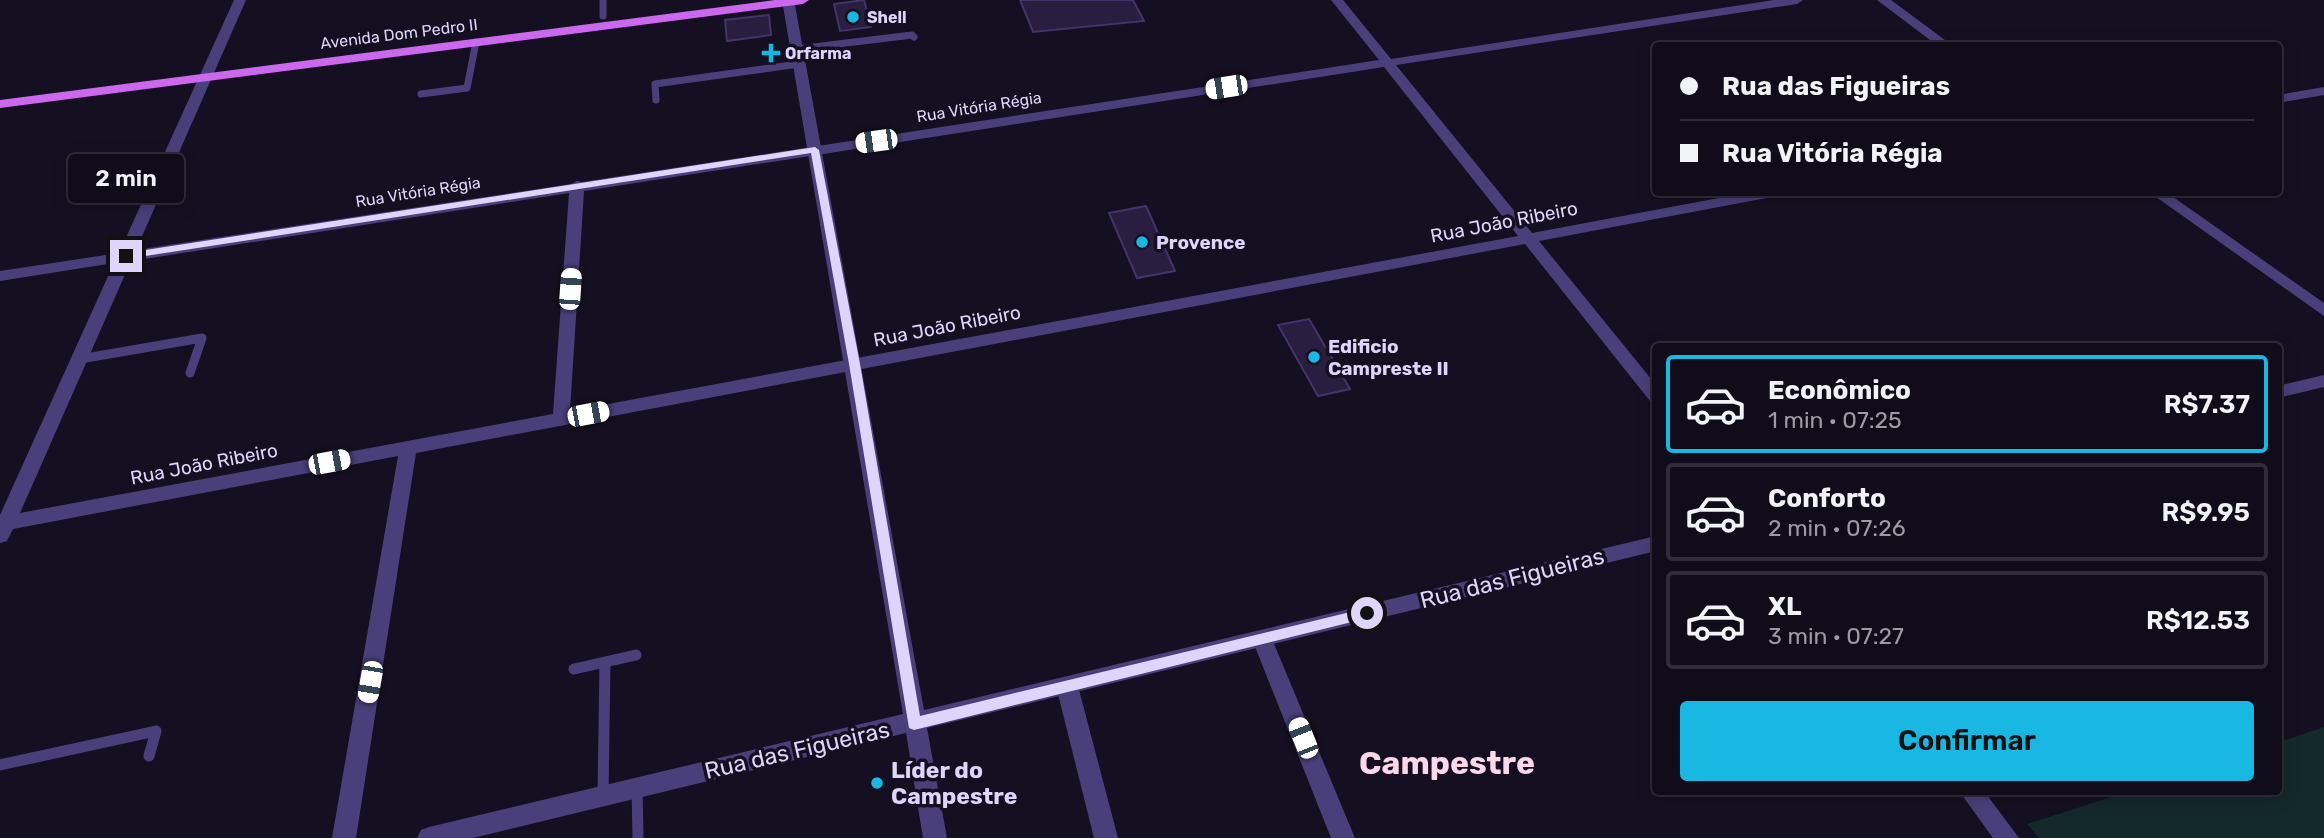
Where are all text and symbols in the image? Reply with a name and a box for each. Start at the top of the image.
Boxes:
place label: Shell [867,8,907,27]
marker: Shell [845,9,861,25]
street label: Avenida Dom Pedro II [319,15,479,53]
place label: Orfarma [785,44,851,63]
marker: Orfarma [763,45,779,61]
text: Rua das Figueiras [1722,71,1950,102]
car [1204,73,1249,101]
street label: Rua Vitória Régia [915,88,1043,126]
car [854,128,899,154]
text: Rua Vitória Régia [1722,138,1943,169]
callout: 2 min [68,154,184,204]
text: 2 min [95,164,157,192]
street label: Rua Vitória Régia [354,173,482,211]
street label: Rua João Ribeiro [1428,196,1580,248]
place label: Provence [1156,231,1246,254]
marker: Provence [1134,234,1150,250]
route end [110,240,142,272]
car [559,267,582,311]
street label: Rua João Ribeiro [871,300,1023,352]
place label: Edificio Campreste II [1328,335,1449,380]
marker: Edificio Campreste II [1306,349,1322,365]
icon: car [1684,373,1747,436]
text: Econômico [1768,375,1911,406]
text: R$7.37 [2164,389,2250,420]
car [566,400,611,428]
text: 1 min · 07:25 [1768,406,1902,434]
street label: Rua João Ribeiro [128,438,280,490]
car [307,448,352,476]
icon: car [1684,481,1747,544]
text: Conforto [1768,483,1886,514]
text: R$9.95 [2161,497,2250,528]
text: 2 min · 07:26 [1768,514,1906,542]
street label: Rua das Figueiras [1417,542,1607,614]
icon: car [1684,589,1747,652]
text: XL [1768,591,1801,622]
route start [1351,597,1383,629]
text: R$12.53 [2146,605,2250,636]
text: 3 min · 07:27 [1768,622,1904,650]
car [357,659,384,705]
button: Confirmar [1680,701,2254,781]
street label: Rua das Figueiras [702,715,892,785]
car [1286,715,1321,761]
district label: Campestre [1359,744,1535,782]
place label: Líder do Campestre [891,756,1017,810]
marker: Líder do Campestre [869,775,885,791]

